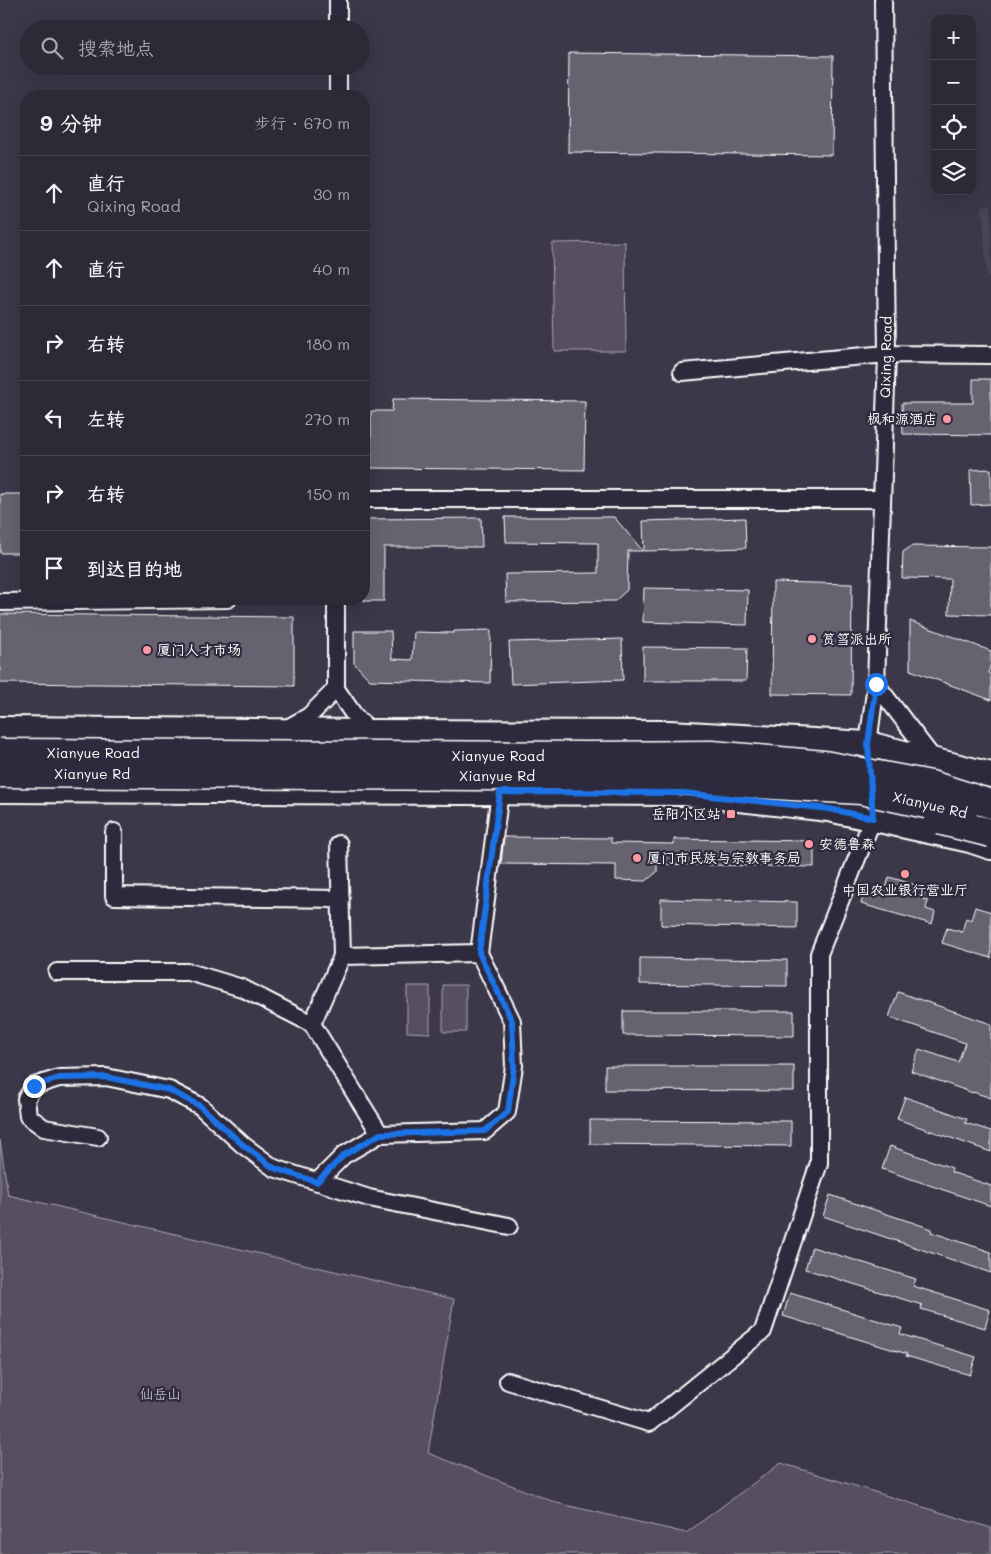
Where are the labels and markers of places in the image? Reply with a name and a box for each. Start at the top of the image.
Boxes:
place label: 枫和源酒店 [867,409,937,428]
marker: 枫和源酒店 [941,413,953,425]
place label: 筼筜派出所 [822,629,892,648]
marker: 筼筜派出所 [806,633,818,645]
place label: 厦门人才市场 [157,640,241,659]
marker: 厦门人才市场 [141,644,153,656]
place label: 岳阳小区站 [651,804,721,823]
marker: 岳阳小区站 [725,808,737,820]
place label: 安德鲁森 [819,834,875,853]
marker: 安德鲁森 [803,838,815,850]
place label: 厦门市民族与宗教事务局 [647,848,801,867]
marker: 厦门市民族与宗教事务局 [631,852,643,864]
marker: 中国农业银行营业厅 [899,868,911,880]
place label: 中国农业银行营业厅 [842,880,968,899]

